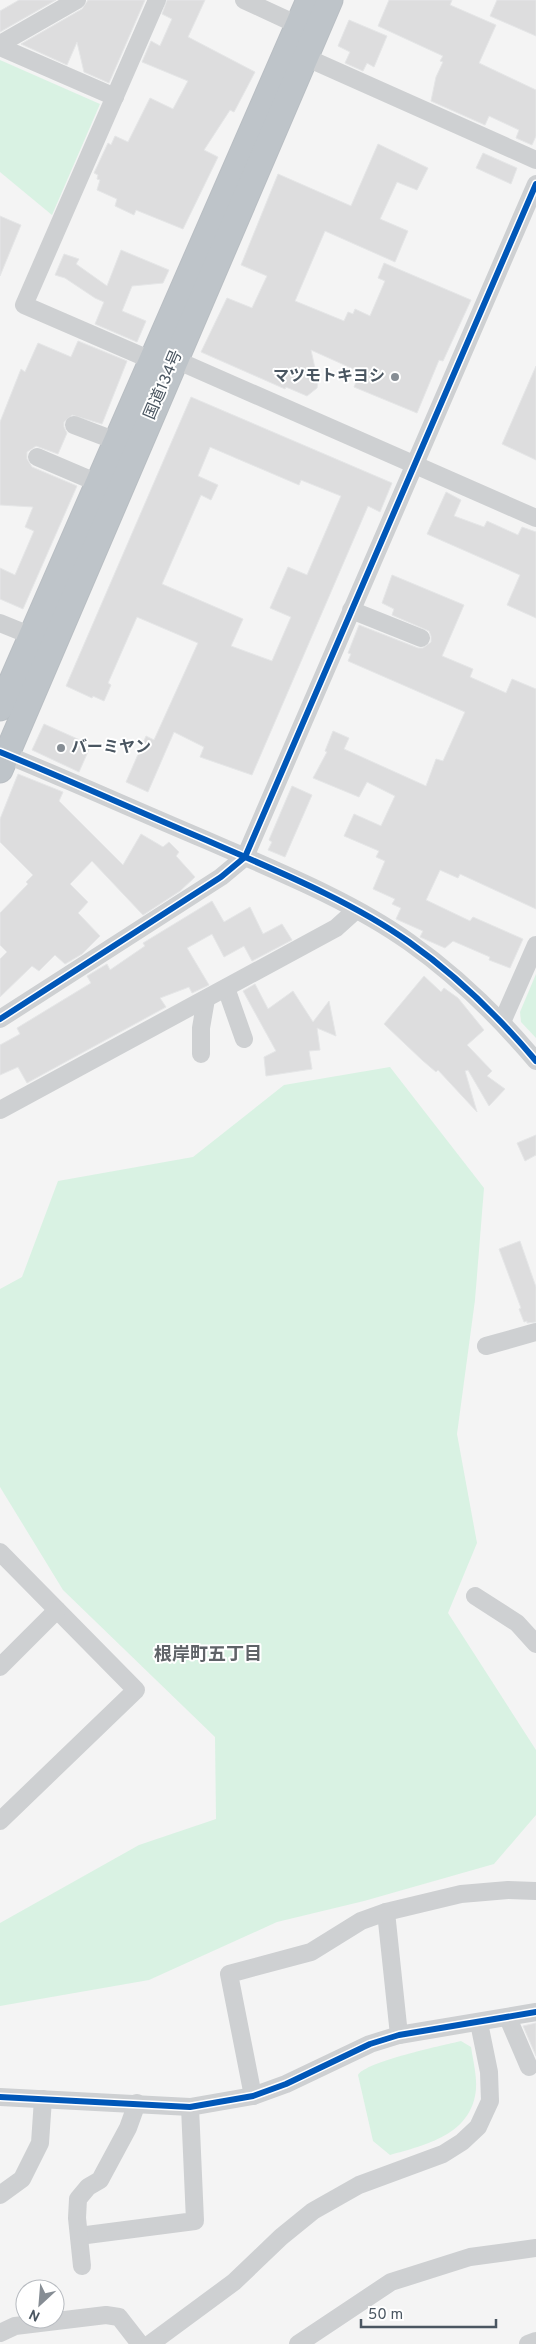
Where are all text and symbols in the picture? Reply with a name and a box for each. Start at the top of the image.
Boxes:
street label: 国道134号 [140,347,188,423]
place label: マツモトキヨシ [273,367,385,387]
marker: マツモトキヨシ [389,371,401,383]
place label: バーミヤン [71,738,151,758]
marker: バーミヤン [55,742,67,754]
district label: 根岸町五丁目 [154,1644,262,1667]
north arrow [15,2279,65,2329]
scale bar [361,2296,496,2328]
text: N [27,2304,43,2324]
text: 50 m [368,2306,403,2325]

